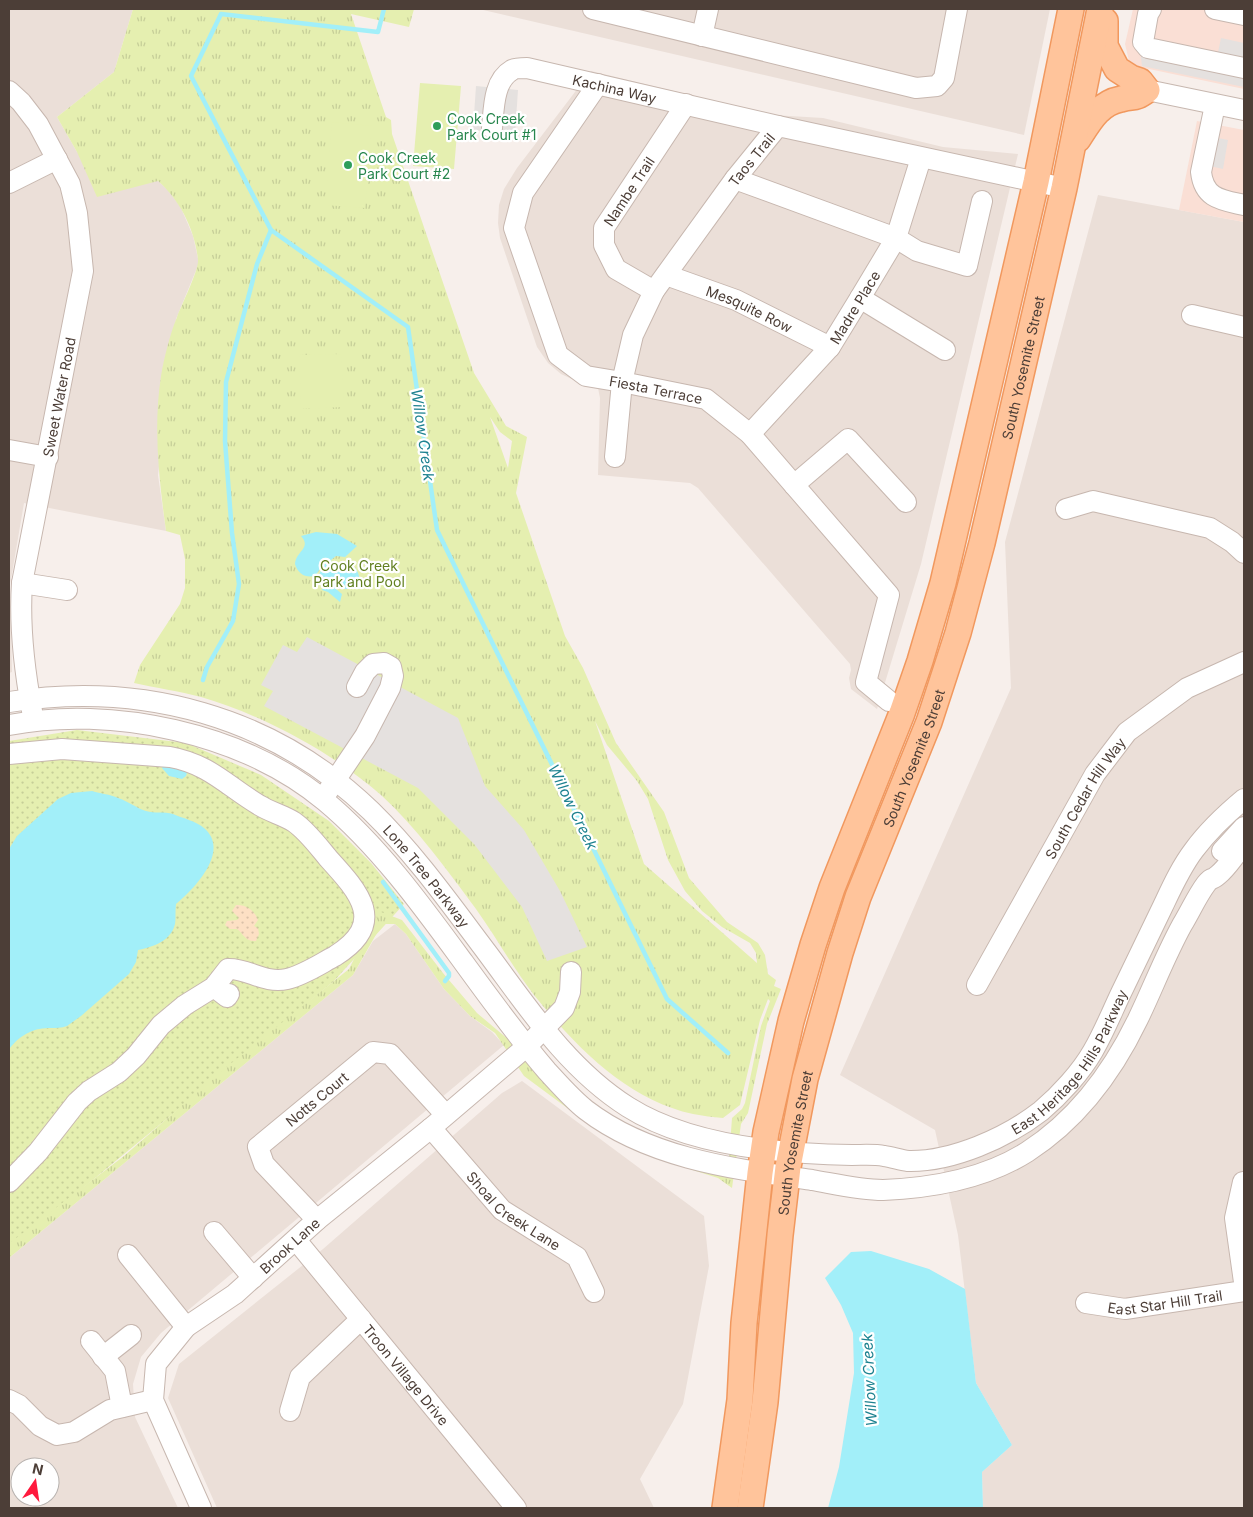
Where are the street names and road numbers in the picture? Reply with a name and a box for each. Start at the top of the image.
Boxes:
street label: Kachina Way [571,70,658,106]
street label: Taos Trail [724,129,778,189]
street label: Nambe Trail [599,153,657,229]
street label: Madre Place [826,267,883,347]
street label: Mesquite Row [704,282,796,336]
street label: South Yosemite Street [998,294,1047,441]
street label: Sweet Water Road [39,336,79,458]
street label: Fiesta Terrace [608,372,704,407]
street label: South Yosemite Street [879,687,948,830]
street label: South Cedar Hill Way [1041,734,1129,862]
street label: Lone Tree Parkway [380,821,474,931]
street label: East Heritage Hills Parkway [1008,986,1130,1137]
street label: Notts Court [282,1068,352,1129]
street label: South Yosemite Street [774,1068,816,1216]
street label: Shoal Creek Lane [464,1168,564,1253]
street label: Brook Lane [256,1214,323,1277]
street label: East Star Hill Trail [1107,1286,1224,1318]
street label: Troon Village Drive [360,1321,453,1428]

